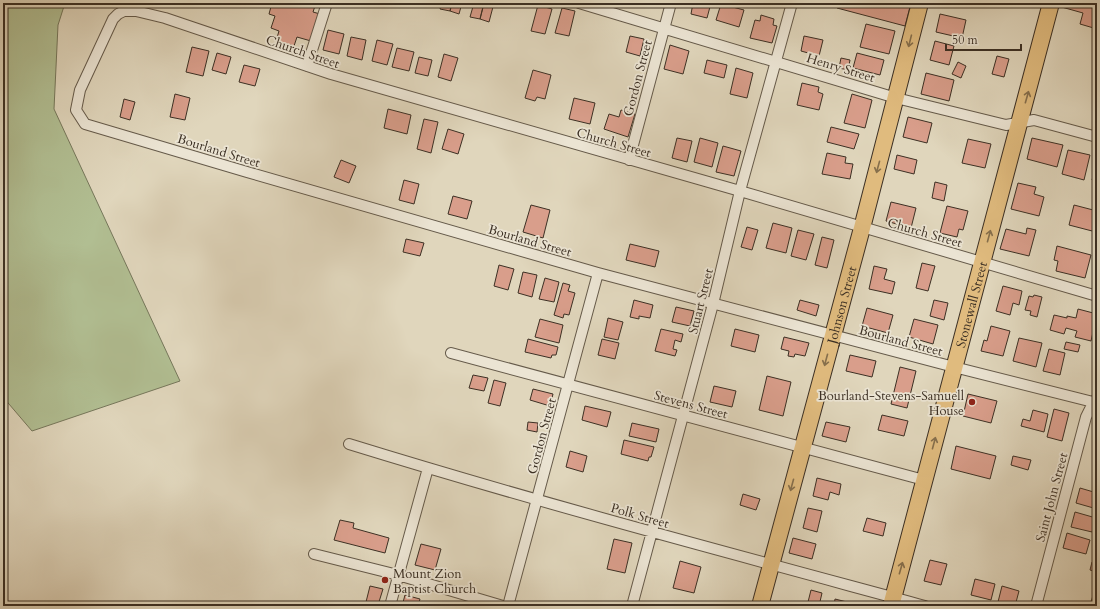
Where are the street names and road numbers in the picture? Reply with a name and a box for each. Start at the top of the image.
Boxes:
street label: Church Street [263,31,342,73]
street label: Gordon Street [619,38,657,118]
street label: Henry Street [804,49,877,87]
street label: Church Street [574,124,653,162]
street label: Bourland Street [175,130,262,172]
street label: Church Street [885,214,964,252]
street label: Bourland Street [486,220,573,261]
street label: Stonewall Street [952,260,992,350]
street label: Johnson Street [823,264,861,348]
street label: Stuart Street [684,267,718,336]
street label: Bourland Street [857,321,944,361]
street label: Stevens Street [652,387,730,423]
street label: Gordon Street [523,396,561,476]
street label: Saint John Street [1031,451,1073,544]
street label: Polk Street [609,499,671,533]

